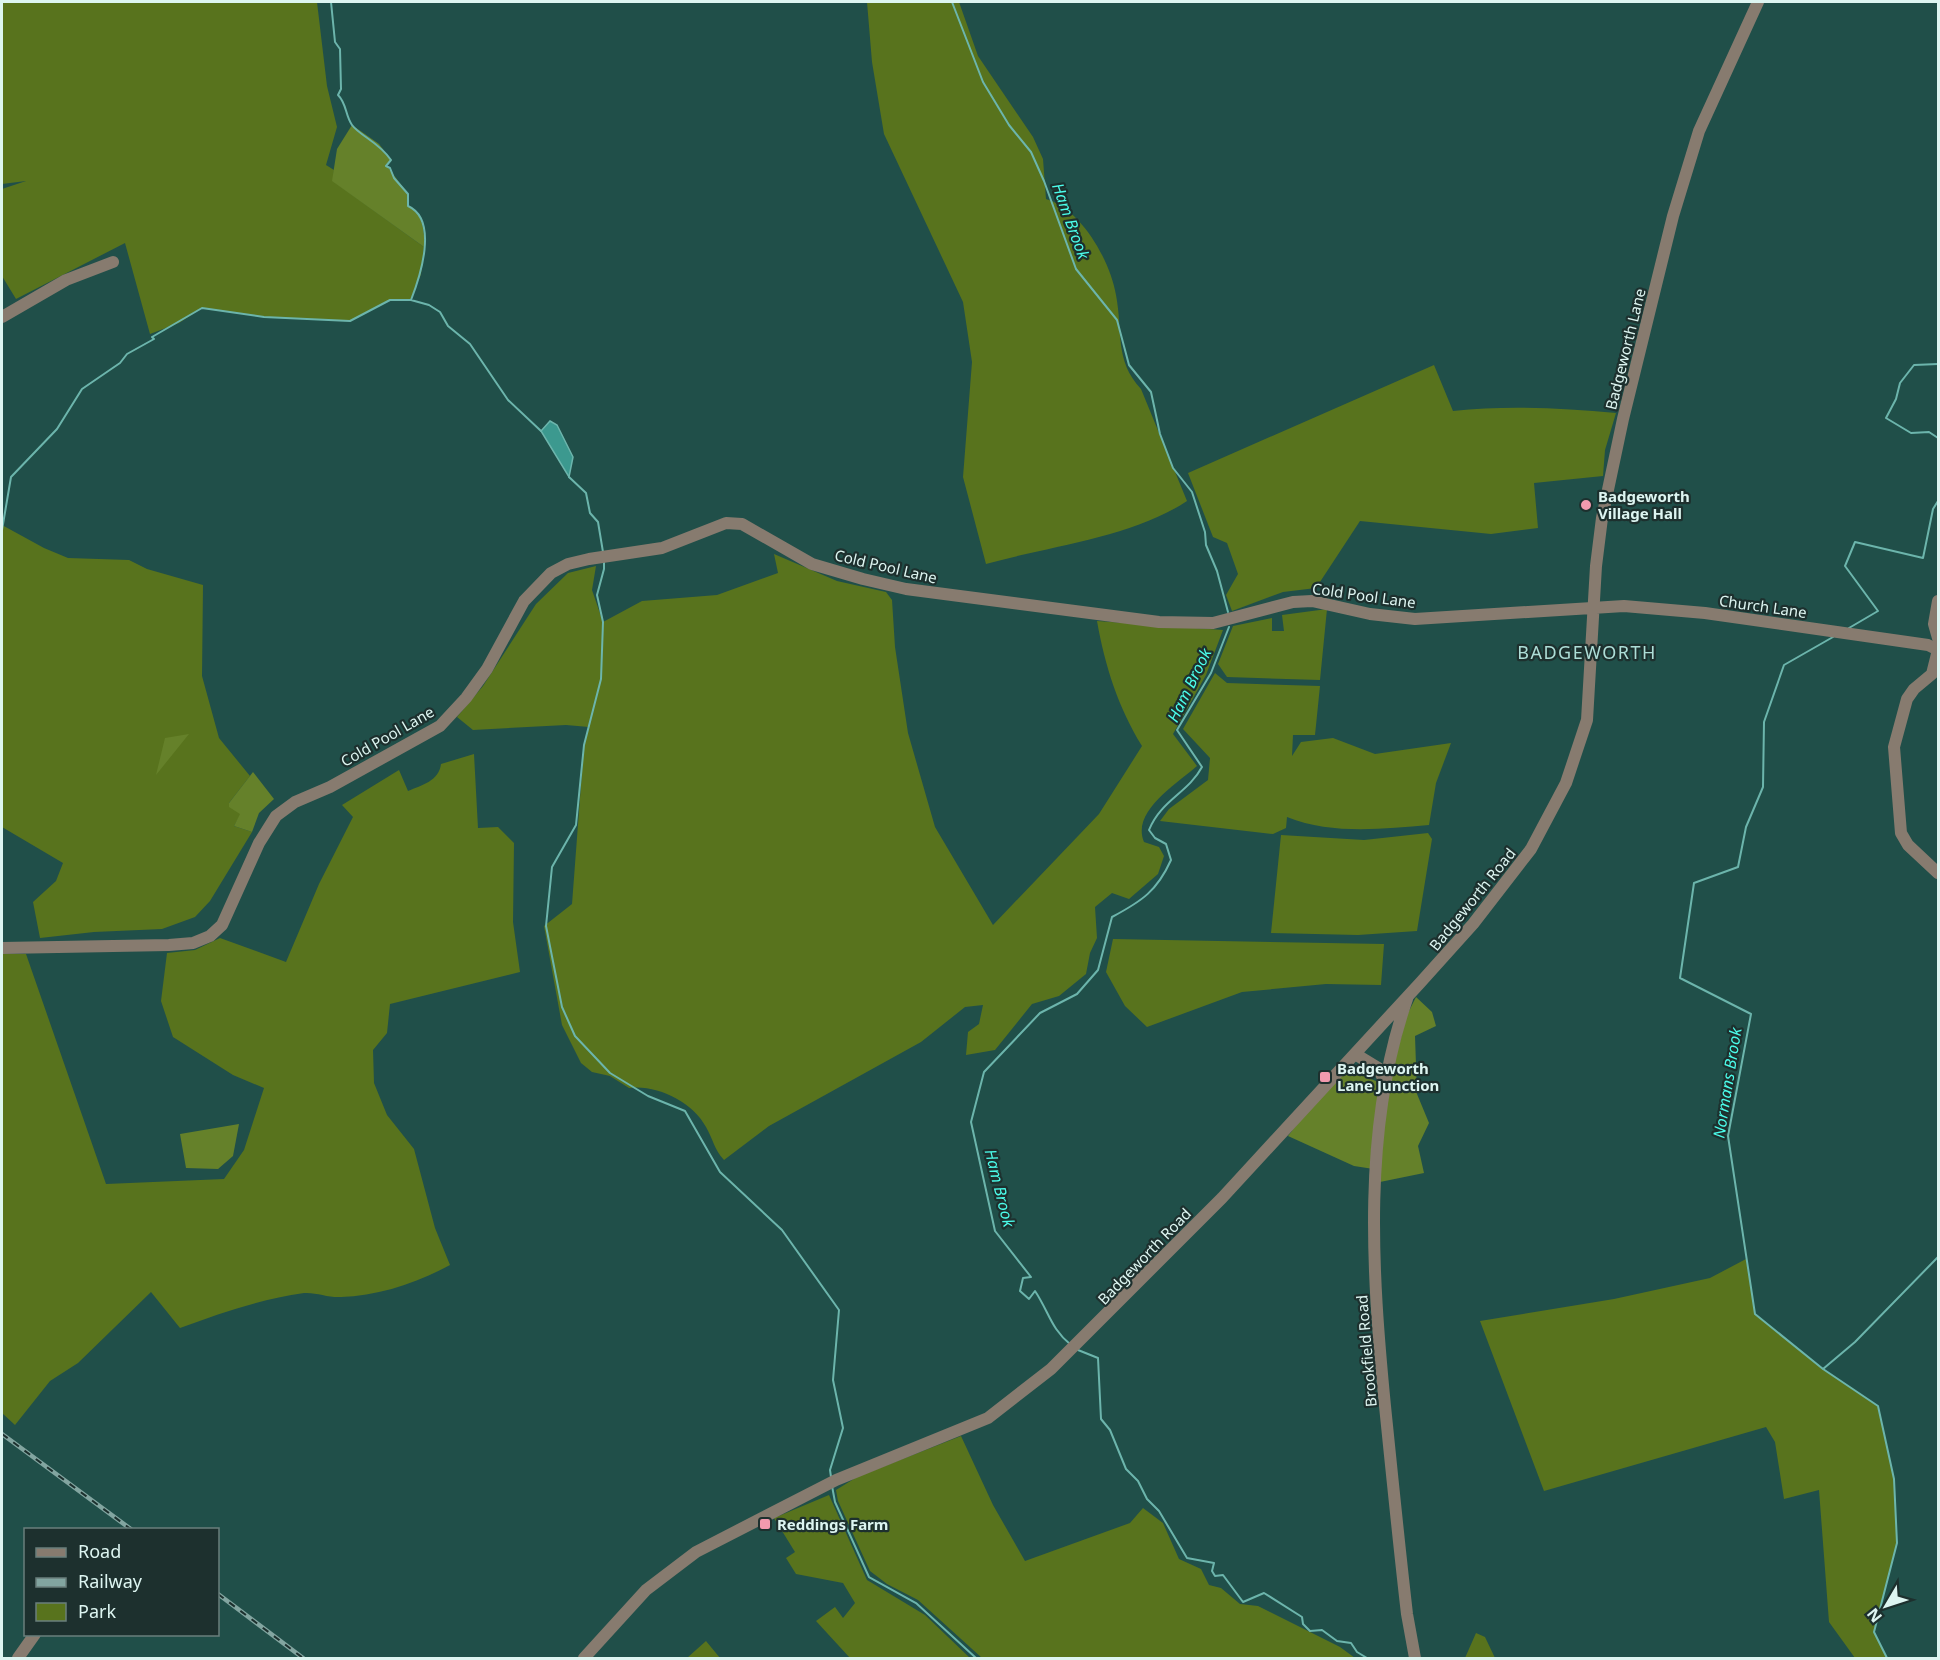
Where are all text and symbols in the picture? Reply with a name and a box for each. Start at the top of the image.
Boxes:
water label: Ham Brook [1047,180,1095,263]
street label: Badgeworth Lane [1600,286,1650,412]
place label: Badgeworth Village Hall [1598,486,1690,523]
marker: Badgeworth Village Hall [1579,498,1593,512]
street label: Cold Pool Lane [833,544,939,588]
street label: Cold Pool Lane [1311,578,1417,612]
street label: Church Lane [1718,590,1808,622]
district label: BADGEWORTH [1517,640,1657,664]
water label: Ham Brook [1162,643,1217,726]
street label: Cold Pool Lane [337,701,437,771]
street label: Badgeworth Road [1424,844,1520,954]
water label: Normans Brook [1707,1025,1747,1140]
place label: Badgeworth Lane Junction [1337,1058,1439,1095]
marker: Badgeworth Lane Junction [1318,1070,1332,1084]
water label: Ham Brook [980,1147,1021,1230]
street label: Badgeworth Road [1093,1204,1195,1308]
street label: Brookfield Road [1351,1294,1381,1408]
place label: Reddings Farm [777,1514,888,1534]
marker: Reddings Farm [758,1517,772,1531]
legend [24,1528,219,1636]
text: Road [78,1539,121,1563]
text: Railway [78,1569,143,1593]
north arrow [1856,1576,1916,1636]
text: Park [78,1599,116,1623]
text: N [1862,1603,1887,1627]

